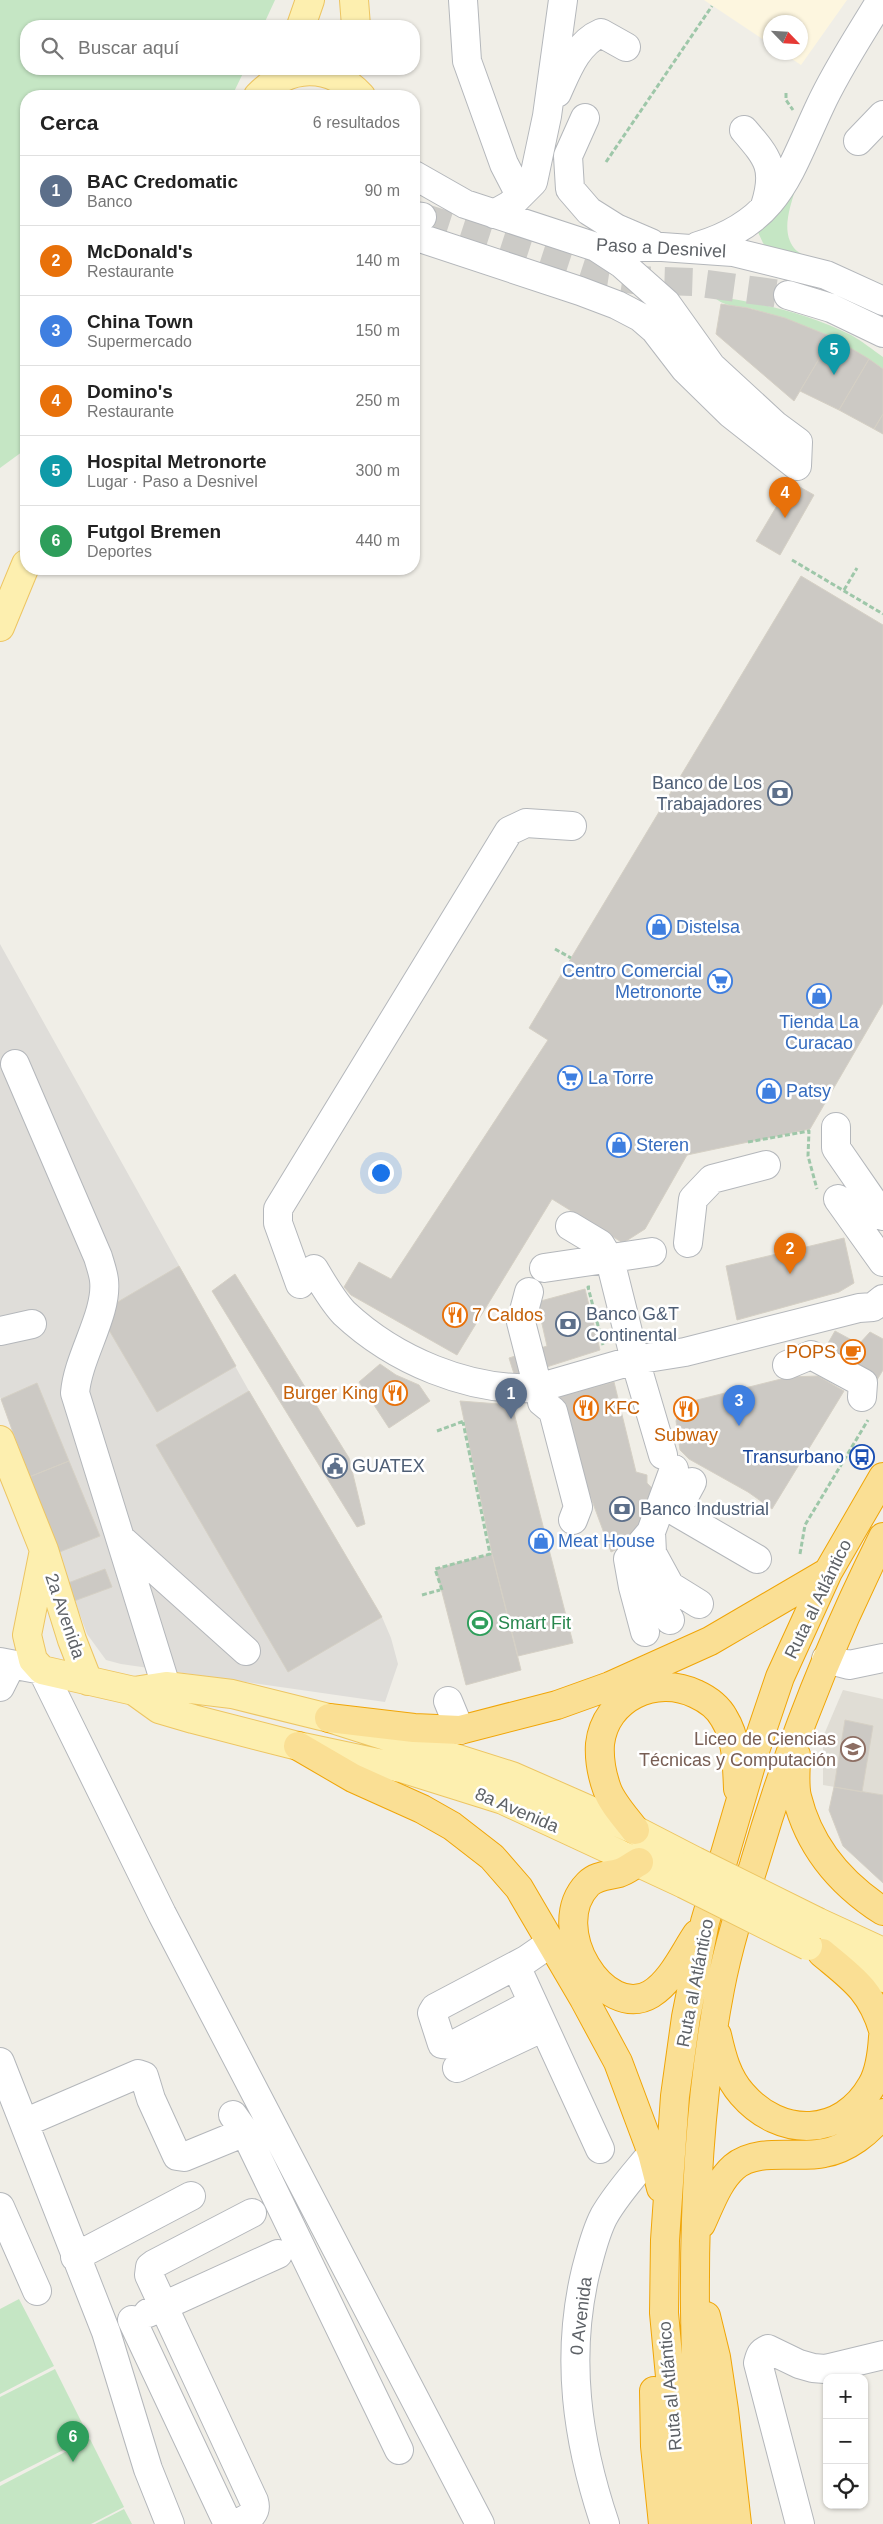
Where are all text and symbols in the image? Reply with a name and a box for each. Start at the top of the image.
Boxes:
north arrow [763,15,808,60]
search box [20,20,420,75]
icon: search [38,34,66,62]
text: Buscar aquí [78,37,179,58]
text: Cerca [40,111,98,134]
text: 6 resultados [313,114,400,131]
text: BAC Credomatic [87,171,238,192]
text: 1 [52,182,60,199]
text: 90 m [364,182,400,199]
text: Banco [87,193,132,210]
street label: Paso a Desnivel [596,235,726,261]
text: McDonald's [87,241,193,262]
text: 2 [52,252,60,269]
text: 140 m [356,252,400,269]
text: Restaurante [87,263,174,280]
text: China Town [87,311,193,332]
text: 3 [52,322,60,339]
text: 150 m [356,322,400,339]
text: Supermercado [87,333,192,350]
pin: 5 [818,334,850,375]
text: Domino's [87,381,173,402]
text: 4 [52,392,60,409]
text: 250 m [356,392,400,409]
text: Restaurante [87,403,174,420]
text: Hospital Metronorte [87,451,266,472]
text: 5 [52,462,60,479]
text: 300 m [356,462,400,479]
text: Lugar · Paso a Desnivel [87,473,258,490]
pin: 4 [769,477,801,518]
text: Futgol Bremen [87,521,221,542]
text: 6 [52,532,60,549]
text: 440 m [356,532,400,549]
text: Deportes [87,543,152,560]
place label: Banco de Los Trabajadores [652,773,762,814]
bank icon: Banco de Los Trabajadores [767,780,793,806]
shop icon: Distelsa [646,914,672,940]
place label: Distelsa [676,917,741,937]
place label: Centro Comercial Metronorte [562,961,702,1002]
supermarket icon: Centro Comercial Metronorte [707,968,733,994]
shop icon: Tienda La Curacao [806,983,832,1009]
place label: Tienda La Curacao [779,1012,860,1053]
supermarket icon: La Torre [557,1065,583,1091]
place label: La Torre [588,1068,654,1088]
shop icon: Patsy [756,1078,782,1104]
place label: Patsy [786,1081,831,1101]
shop icon: Steren [606,1132,632,1158]
place label: Steren [636,1135,689,1155]
your location [368,1160,394,1186]
pin: 2 [774,1233,806,1274]
restaurant icon: 7 Caldos [442,1302,468,1328]
place label: Banco G&T Continental [586,1304,679,1345]
place label: 7 Caldos [472,1305,543,1325]
bank icon: Banco G&T Continental [555,1311,581,1337]
cafe icon: POPS [840,1339,866,1365]
place label: POPS [786,1342,836,1362]
pin: 1 [495,1378,527,1419]
restaurant icon: Burger King [382,1380,408,1406]
place label: Burger King [283,1383,378,1403]
pin: 3 [723,1385,755,1426]
restaurant icon: KFC [573,1395,599,1421]
restaurant icon: Subway [673,1396,699,1422]
place label: KFC [604,1398,640,1418]
place label: Subway [654,1425,718,1445]
bus stop icon: Transurbano [849,1444,875,1470]
place label: Transurbano [743,1447,844,1467]
public building icon: GUATEX [322,1453,348,1479]
place label: GUATEX [352,1456,425,1476]
bank icon: Banco Industrial [609,1496,635,1522]
place label: Banco Industrial [640,1499,769,1519]
shop icon: Meat House [528,1528,554,1554]
place label: Meat House [558,1531,655,1551]
street label: Ruta al Atlántico [781,1536,855,1662]
street label: 2a Avenida [41,1571,89,1662]
sports icon: Smart Fit [467,1610,493,1636]
place label: Smart Fit [498,1613,571,1633]
place label: Liceo de Ciencias Técnicas y Computación [639,1729,836,1770]
school or university icon: Liceo de Ciencias Técnicas y Computación [840,1736,866,1762]
street label: 8a Avenida [472,1783,563,1837]
street label: Ruta al Atlántico [673,1917,717,2049]
street label: 0 Avenida [566,2275,596,2356]
street label: Ruta al Atlántico [654,2320,686,2452]
map controls [823,2374,868,2509]
button: + [823,2374,868,2419]
button: − [823,2419,868,2464]
pin: 6 [57,2421,89,2462]
button: locate [823,2464,868,2509]

